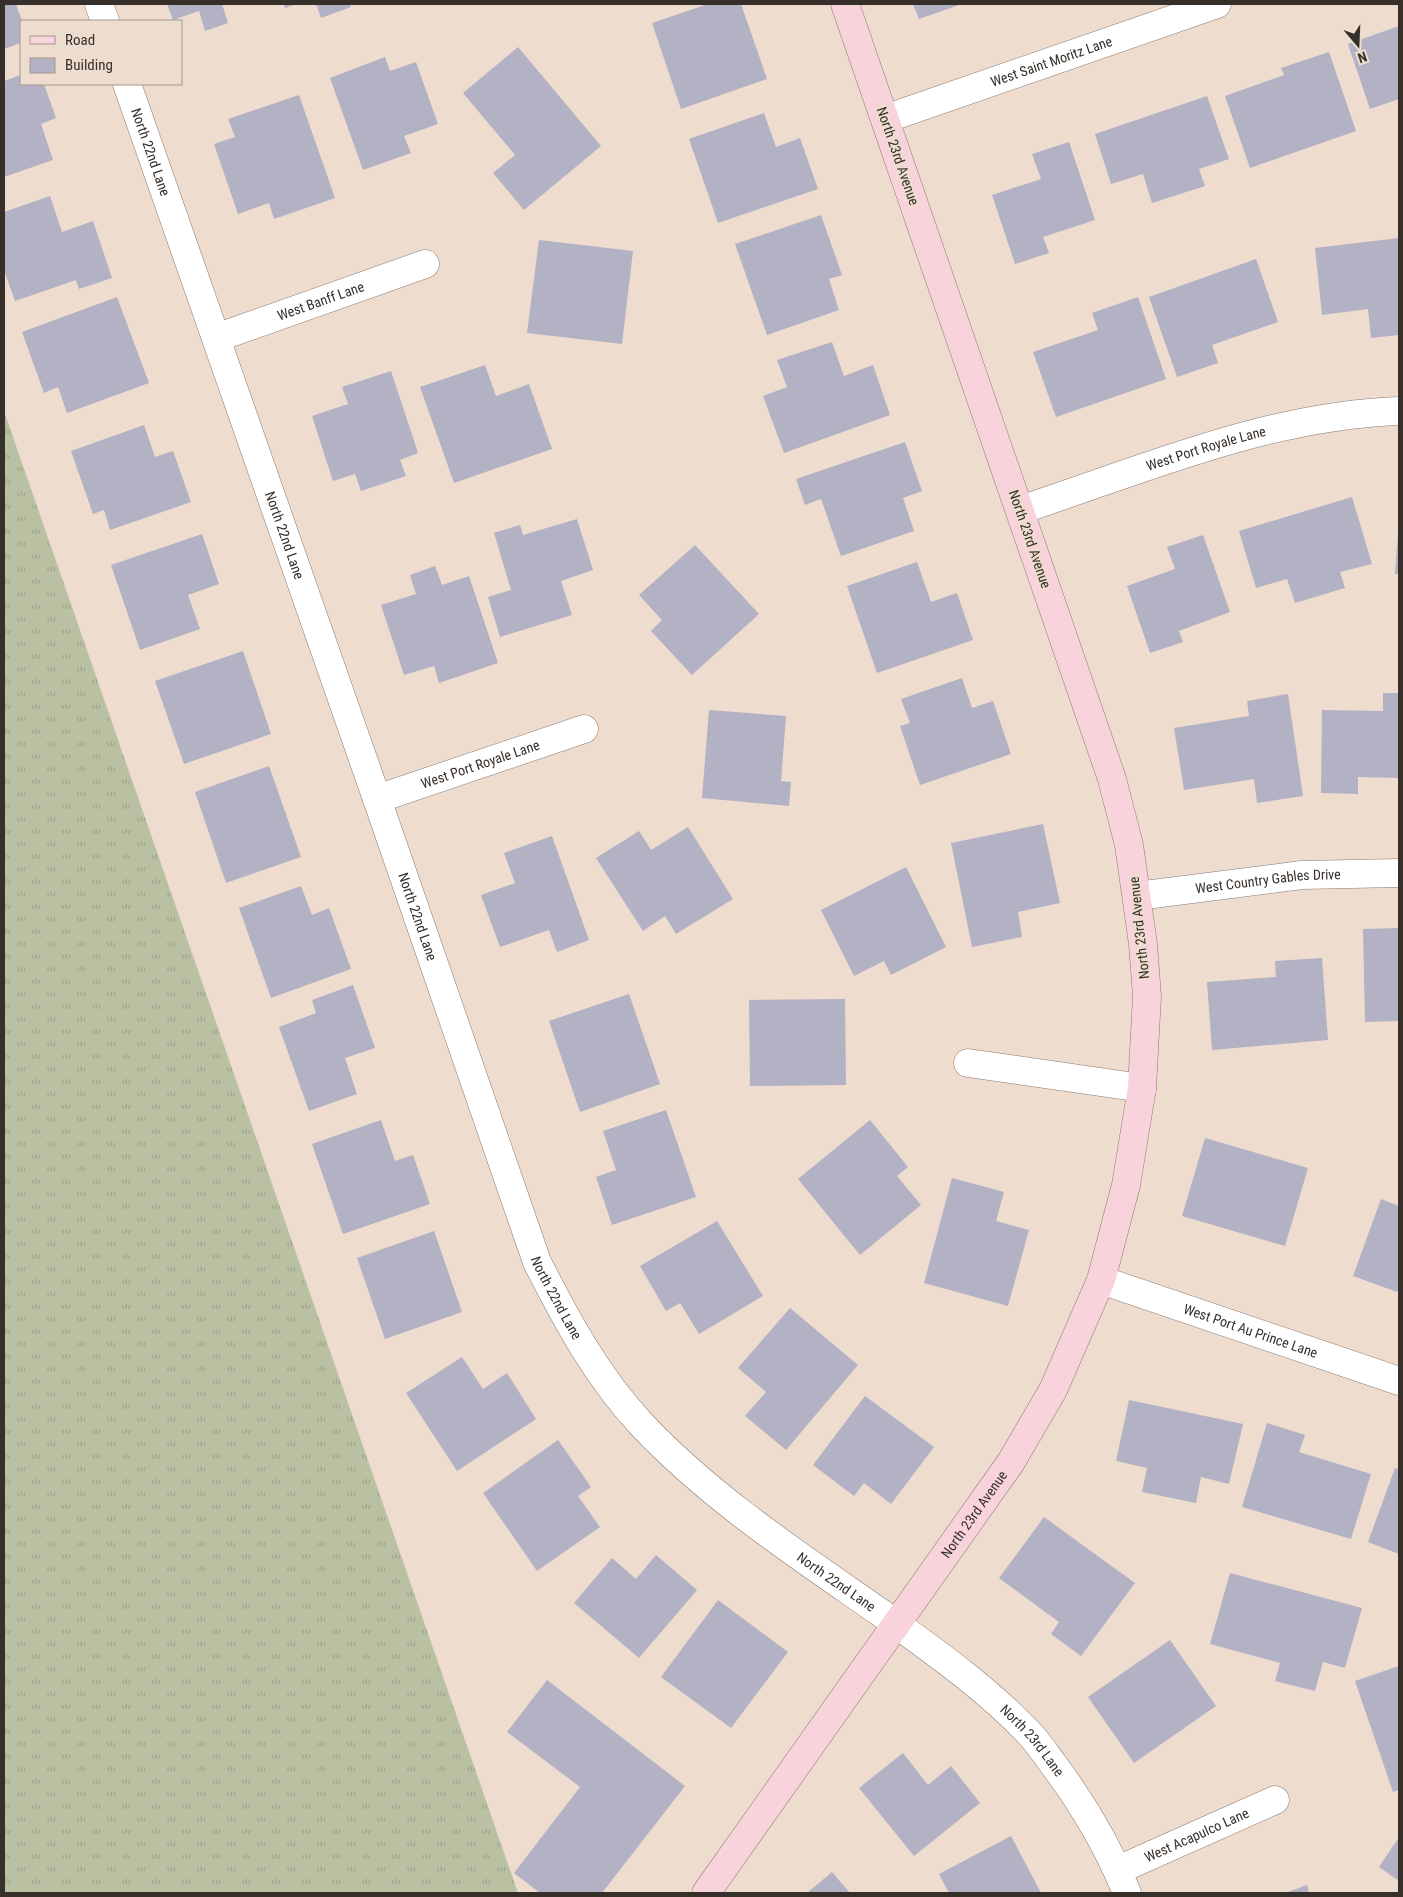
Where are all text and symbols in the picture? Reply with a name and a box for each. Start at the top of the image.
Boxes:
legend [20,20,182,85]
north arrow [1333,20,1383,70]
text: Road [65,31,95,49]
street label: West Saint Moritz Lane [988,33,1115,90]
text: N [1356,48,1369,66]
text: Building [65,56,113,74]
street label: North 23rd Avenue [874,105,922,208]
street label: North 22nd Lane [128,106,174,198]
street label: West Banff Lane [275,278,366,324]
street label: West Port Royale Lane [1144,423,1268,474]
street label: North 23rd Avenue [1006,488,1054,591]
street label: North 22nd Lane [262,489,308,582]
street label: West Port Royale Lane [419,736,542,792]
street label: West Country Gables Drive [1194,866,1341,896]
street label: North 22nd Lane [395,871,440,963]
street label: North 23rd Avenue [1126,876,1152,980]
street label: North 22nd Lane [528,1254,585,1343]
street label: West Port Au Prince Lane [1182,1301,1320,1361]
street label: North 23rd Avenue [938,1467,1011,1561]
street label: North 22nd Lane [794,1549,879,1615]
street label: North 23rd Lane [997,1701,1068,1780]
street label: West Acapulco Lane [1142,1805,1252,1865]

